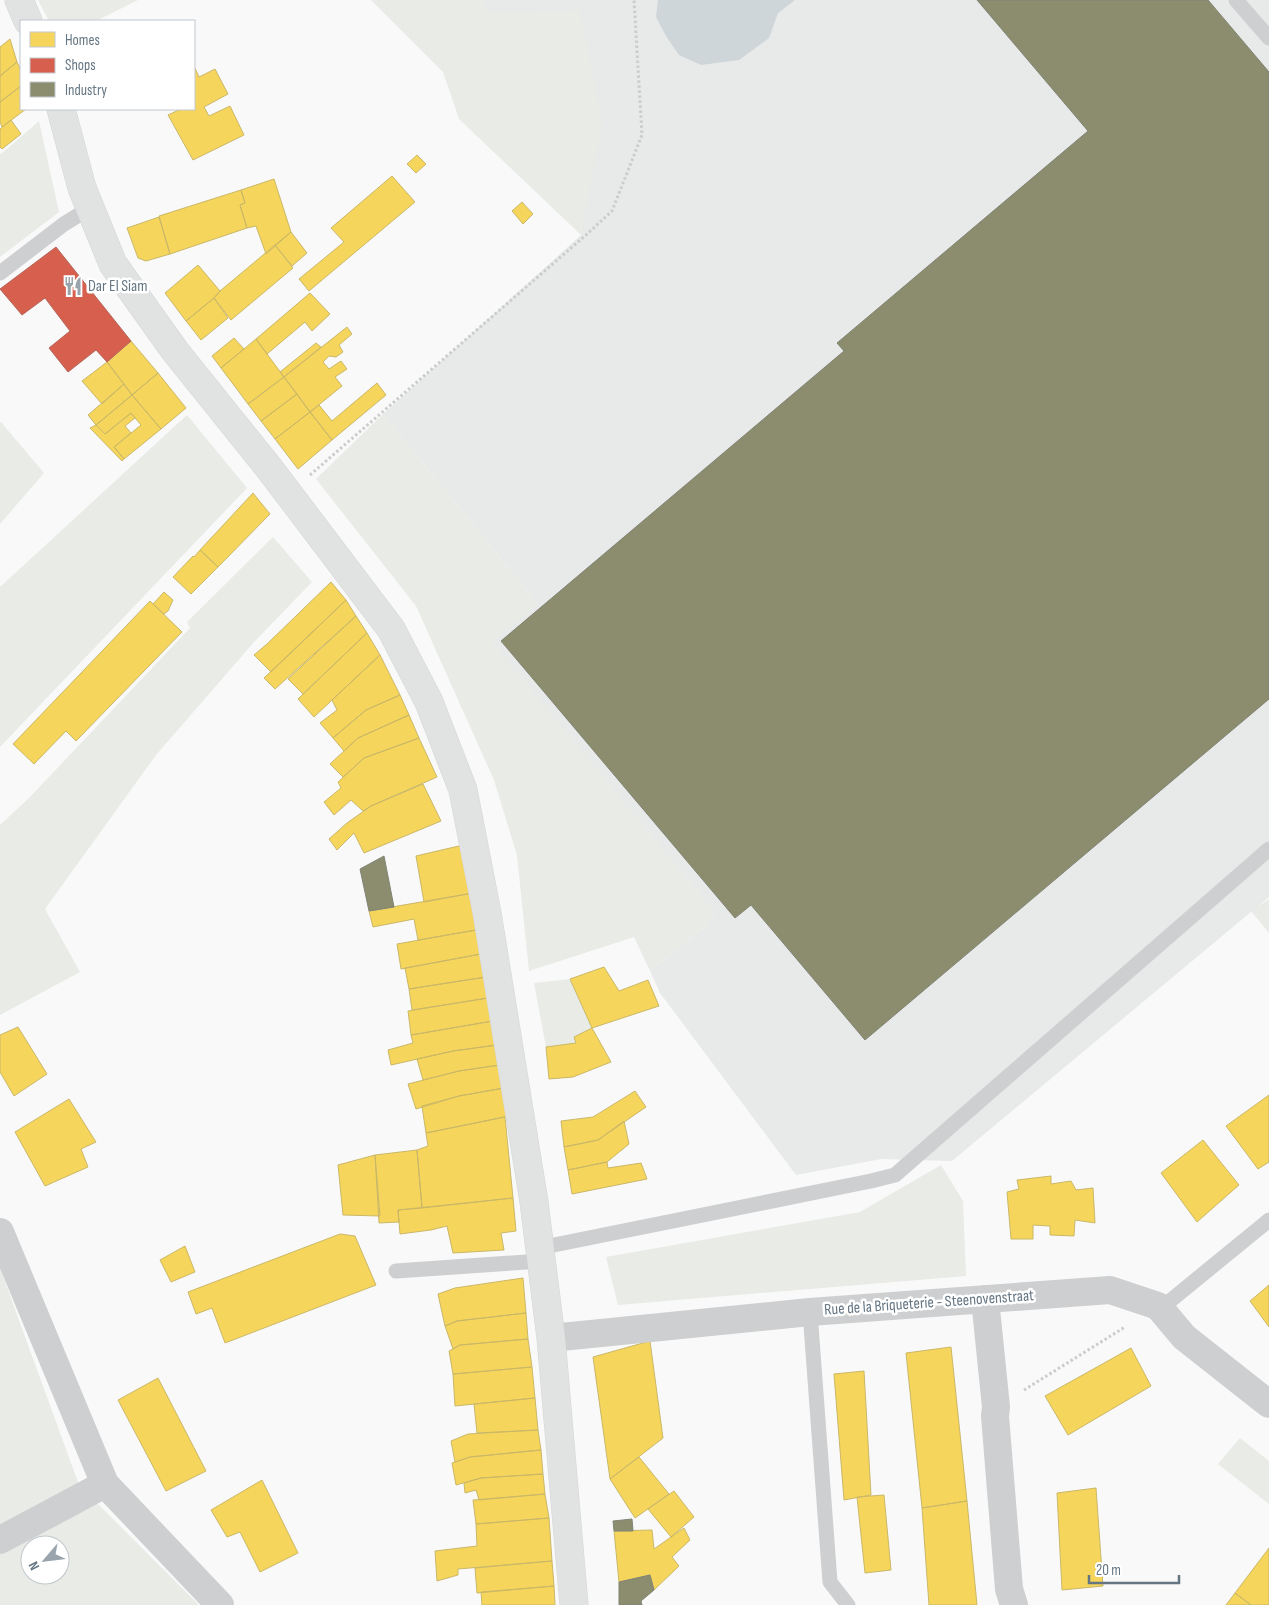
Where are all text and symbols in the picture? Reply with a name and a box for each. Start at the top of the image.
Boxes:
legend [20,20,195,110]
text: Homes [65,31,100,50]
text: Shops [65,56,96,75]
text: Industry [65,81,107,100]
restaurant icon: Dar El Siam [62,275,84,297]
place label: Dar El Siam [88,277,147,296]
street label: Rue de la Briqueterie - Steenovenstraat [823,1286,1035,1320]
north arrow [20,1535,70,1585]
scale bar [1089,1552,1179,1584]
text: N [25,1559,43,1573]
text: 20 m [1096,1561,1121,1580]

